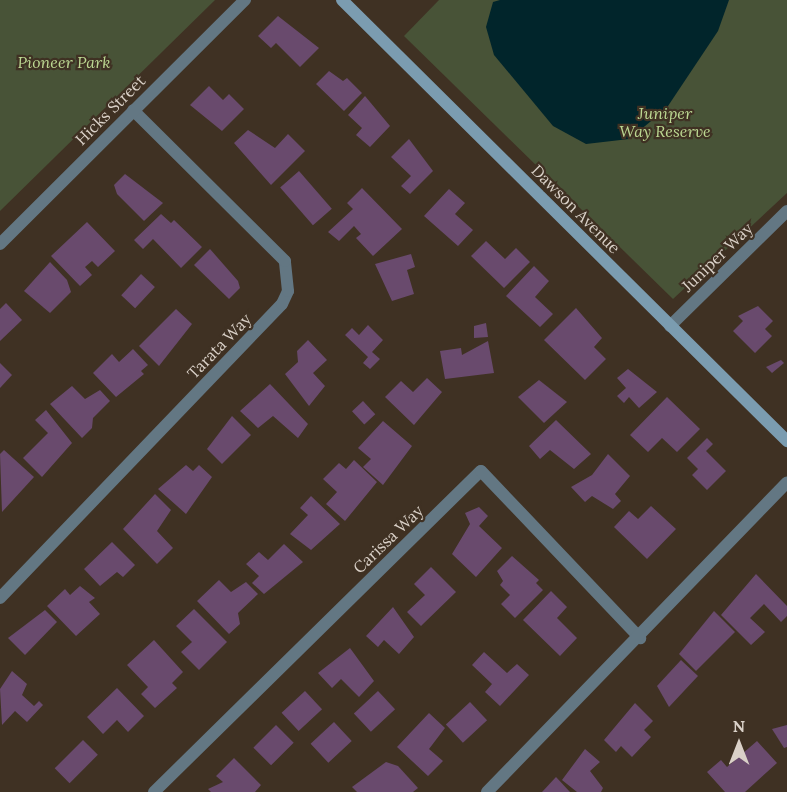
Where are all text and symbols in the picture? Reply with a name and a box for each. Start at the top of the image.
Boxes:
park label: Pioneer Park [17,52,111,72]
street label: Hicks Street [71,71,149,149]
park label: Juniper Way Reserve [619,103,711,141]
street label: Dawson Avenue [528,161,624,257]
street label: Juniper Way [678,219,756,295]
street label: Tarata Way [183,309,255,383]
street label: Carissa Way [349,501,427,577]
north arrow [709,714,769,774]
text: N [733,716,745,736]

